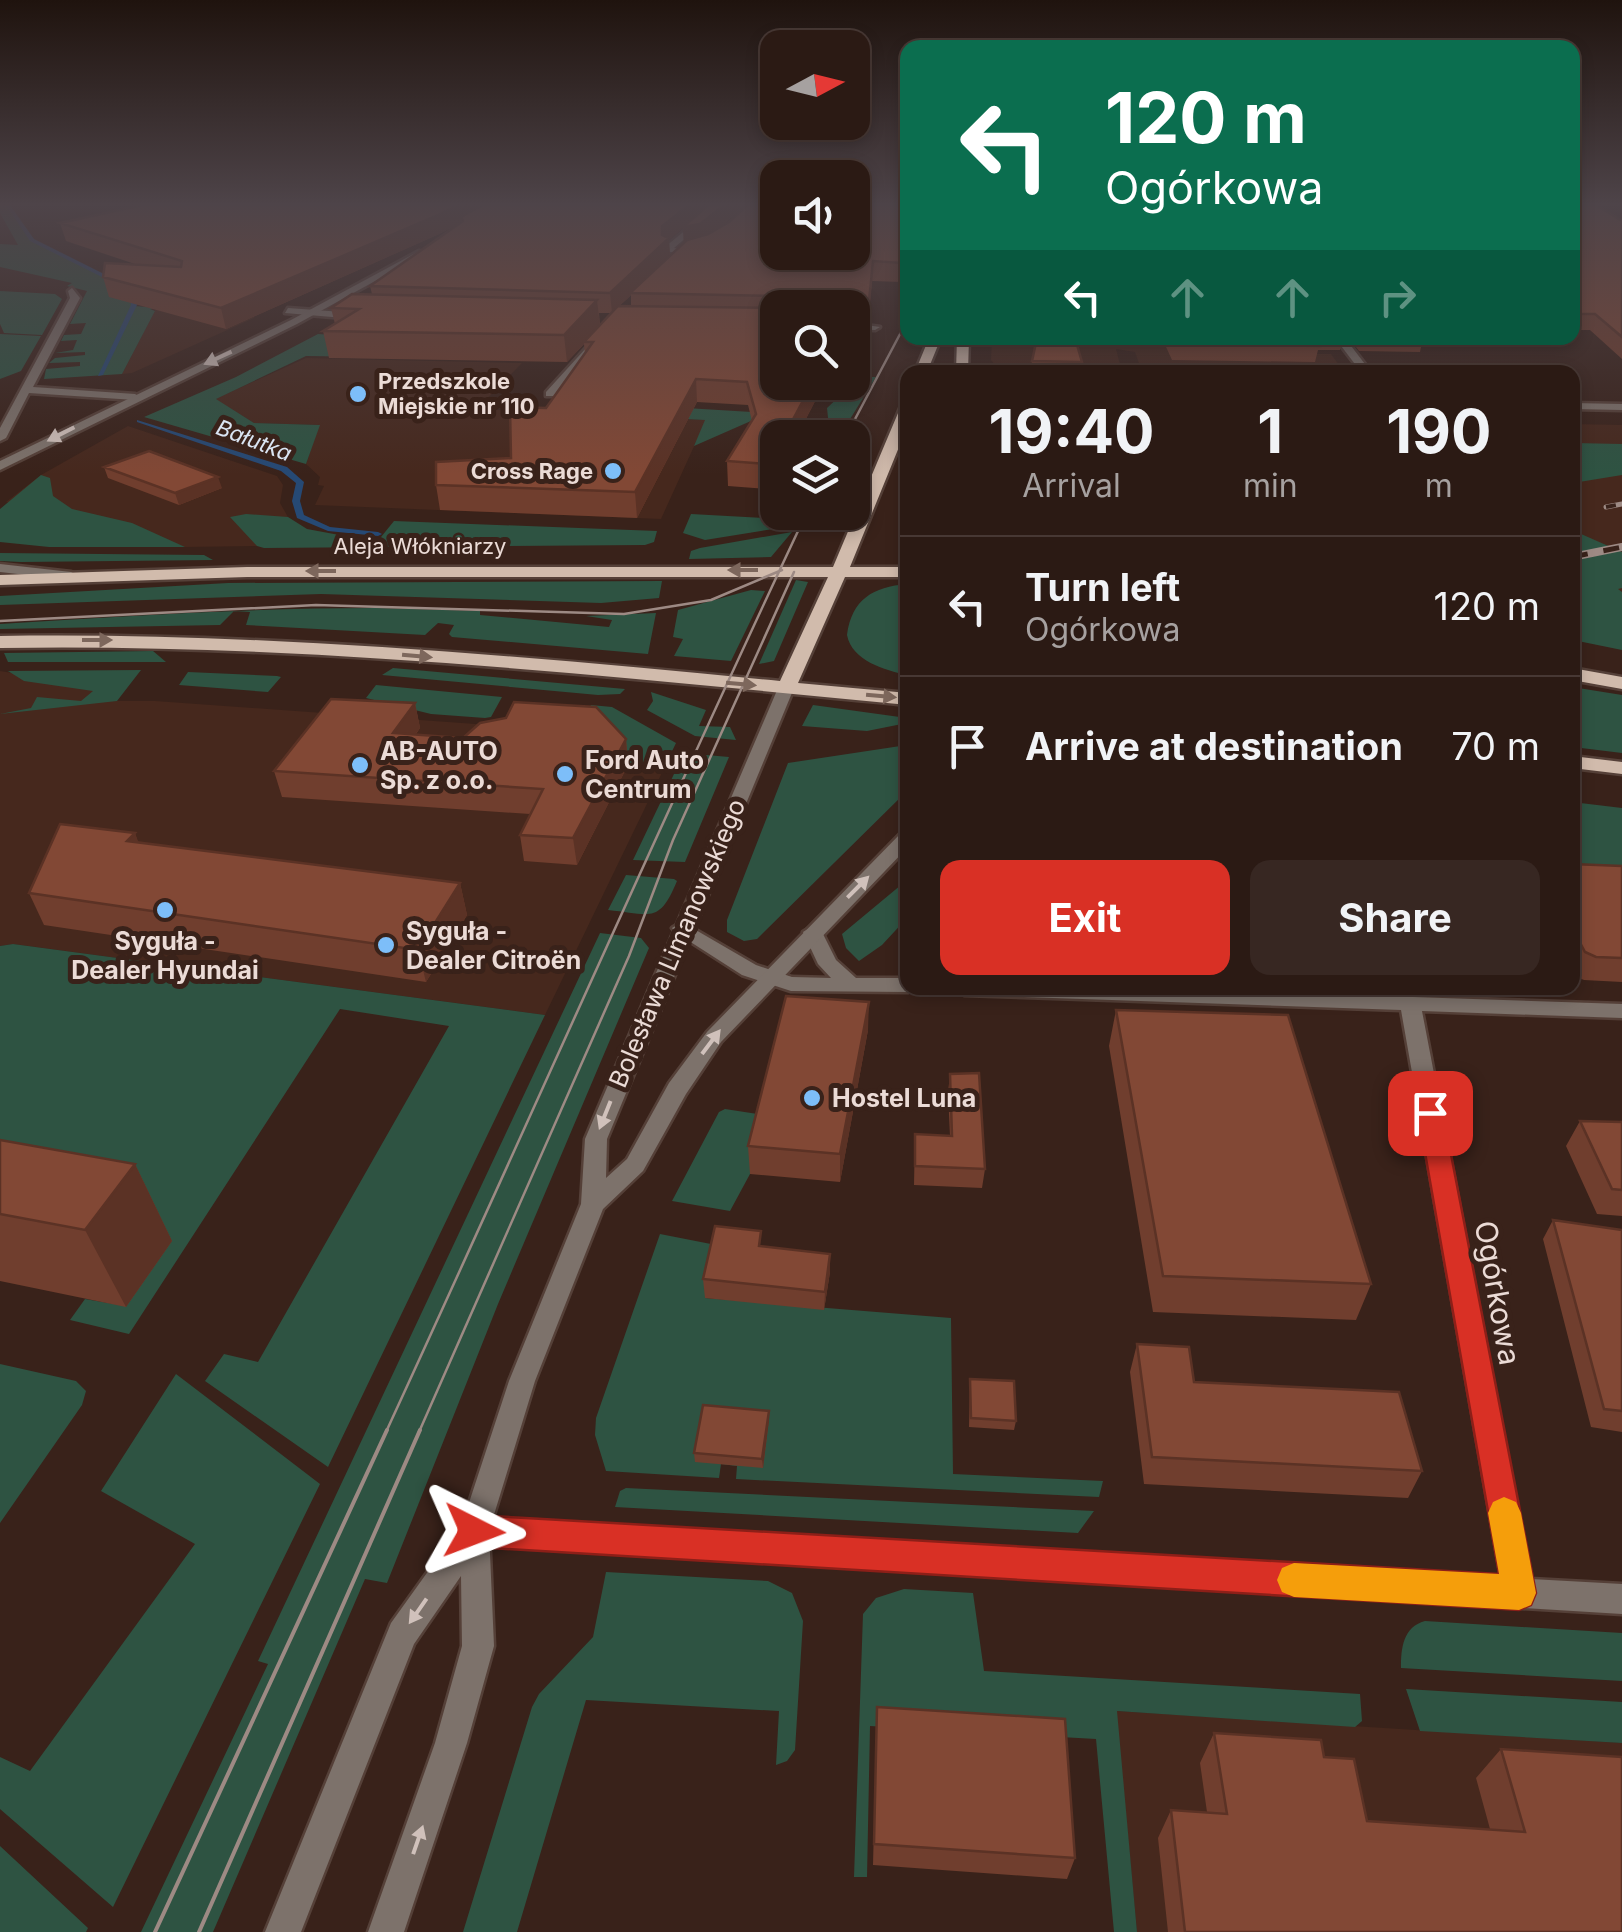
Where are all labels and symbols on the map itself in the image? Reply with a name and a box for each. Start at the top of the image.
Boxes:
north arrow [760,30,870,140]
one-way arrow [203,350,232,367]
place label: Przedszkole Miejskie nr 110 [378,368,535,419]
marker: Przedszkole Miejskie nr 110 [347,383,369,405]
water label: Bałutka [213,414,295,466]
one-way arrow [46,425,75,442]
place label: Cross Rage [471,458,593,484]
marker: Cross Rage [602,460,624,482]
street label: Aleja Włókniarzy [334,533,506,559]
one-way arrow [726,562,758,578]
one-way arrow [305,563,337,579]
one-way arrow [82,632,114,648]
one-way arrow [402,648,434,664]
one-way arrow [726,677,757,693]
one-way arrow [866,689,898,705]
place label: AB-AUTO Sp. z o.o. [380,736,498,795]
place label: Ford Auto Centrum [585,745,704,804]
marker: AB-AUTO Sp. z o.o. [349,754,371,776]
marker: Ford Auto Centrum [554,763,576,785]
street label: Bolesława Limanowskiego [603,794,751,1092]
one-way arrow [846,875,869,899]
marker: Syguła - Dealer Hyundai [154,899,176,921]
place label: Syguła - Dealer Citroën [406,916,581,975]
place label: Syguła - Dealer Hyundai [71,926,259,985]
marker: Syguła - Dealer Citroën [375,934,397,956]
one-way arrow [701,1029,721,1055]
pin [1388,1071,1473,1156]
place label: Hostel Luna [832,1083,976,1113]
marker: Hostel Luna [801,1087,823,1109]
one-way arrow [597,1101,613,1130]
street label: Ogórkowa [1468,1218,1528,1368]
position arrow [422,1479,526,1583]
one-way arrow [409,1598,428,1624]
one-way arrow [411,1824,426,1854]

